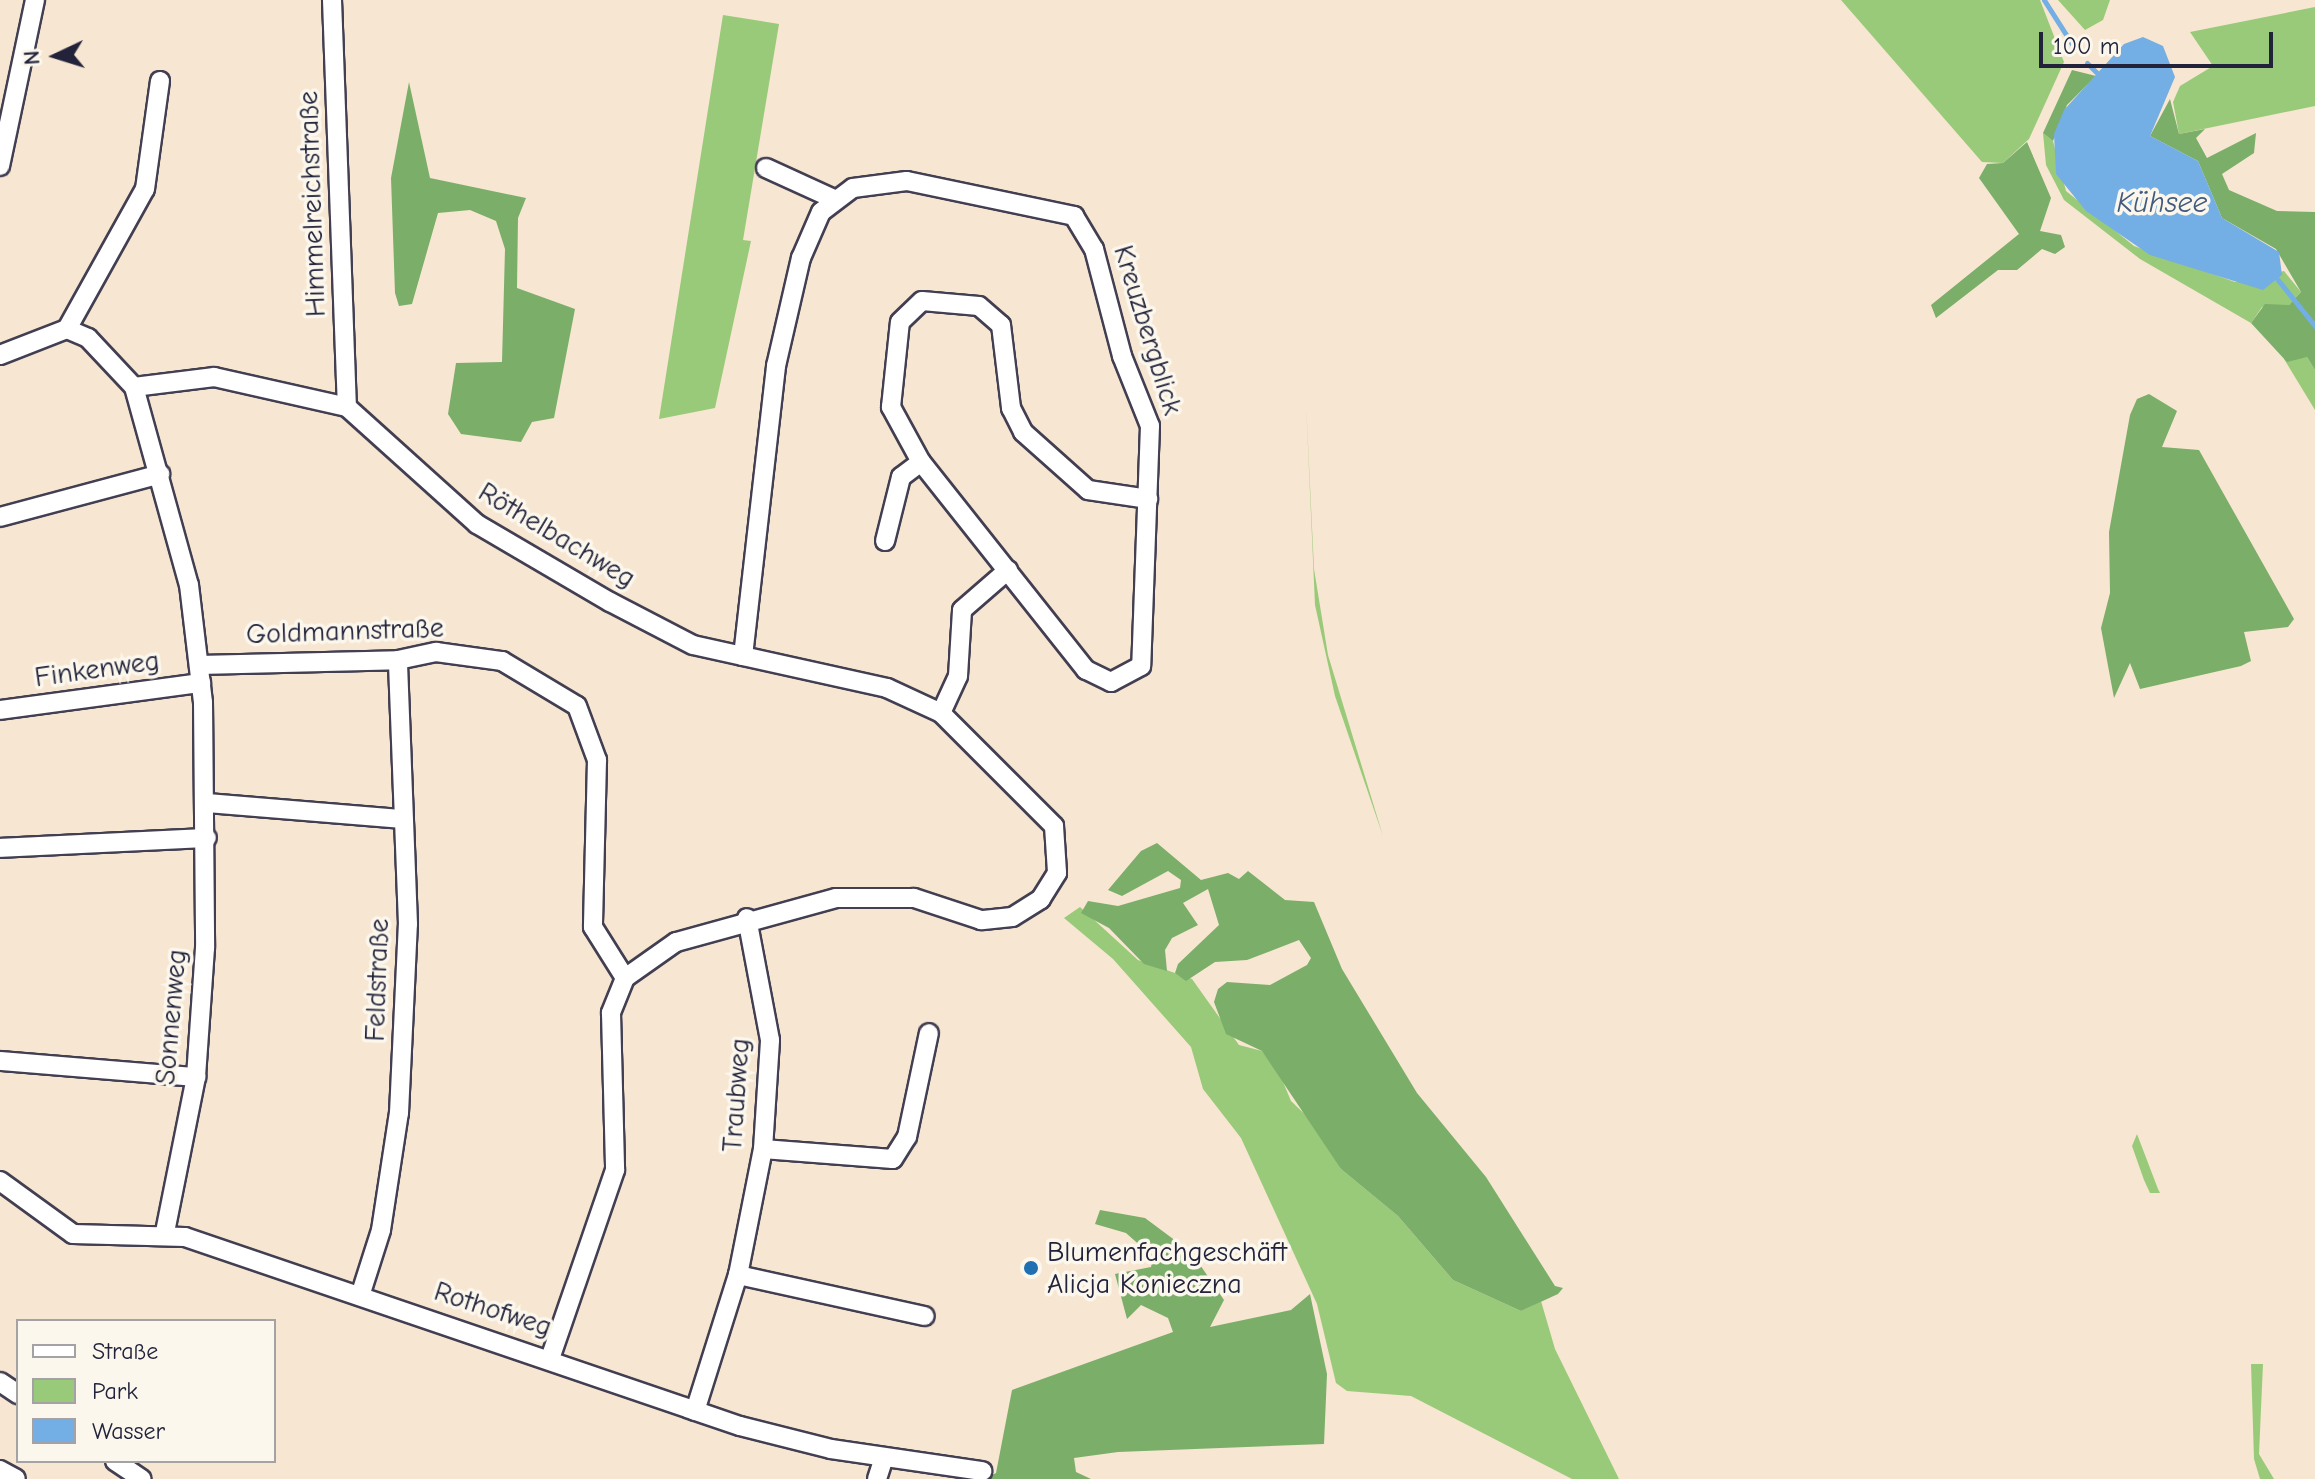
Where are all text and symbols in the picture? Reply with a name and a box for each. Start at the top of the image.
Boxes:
north arrow [16,16,96,96]
scale bar [2043,16,2277,66]
text: 100 m [2053,32,2120,60]
text: N [19,50,46,66]
street label: Himmelreichstraße [291,90,333,318]
water label: Kühsee [2116,185,2208,221]
street label: Kreuzbergblick [1106,241,1190,419]
street label: Röthelbachweg [472,475,642,595]
street label: Goldmannstraße [246,611,444,651]
street label: Finkenweg [32,644,162,694]
street label: Feldstraße [358,918,396,1042]
street label: Sonnenweg [148,948,194,1086]
street label: Traubweg [715,1037,757,1153]
place label: Blumenfachgeschäft Alicja Konieczna [1047,1235,1287,1301]
marker: Blumenfachgeschäft Alicja Konieczna [1022,1259,1040,1277]
street label: Rothofweg [430,1274,556,1344]
legend [16,1319,276,1463]
text: Straße [92,1337,158,1365]
text: Park [92,1377,138,1405]
text: Wasser [92,1417,165,1445]

